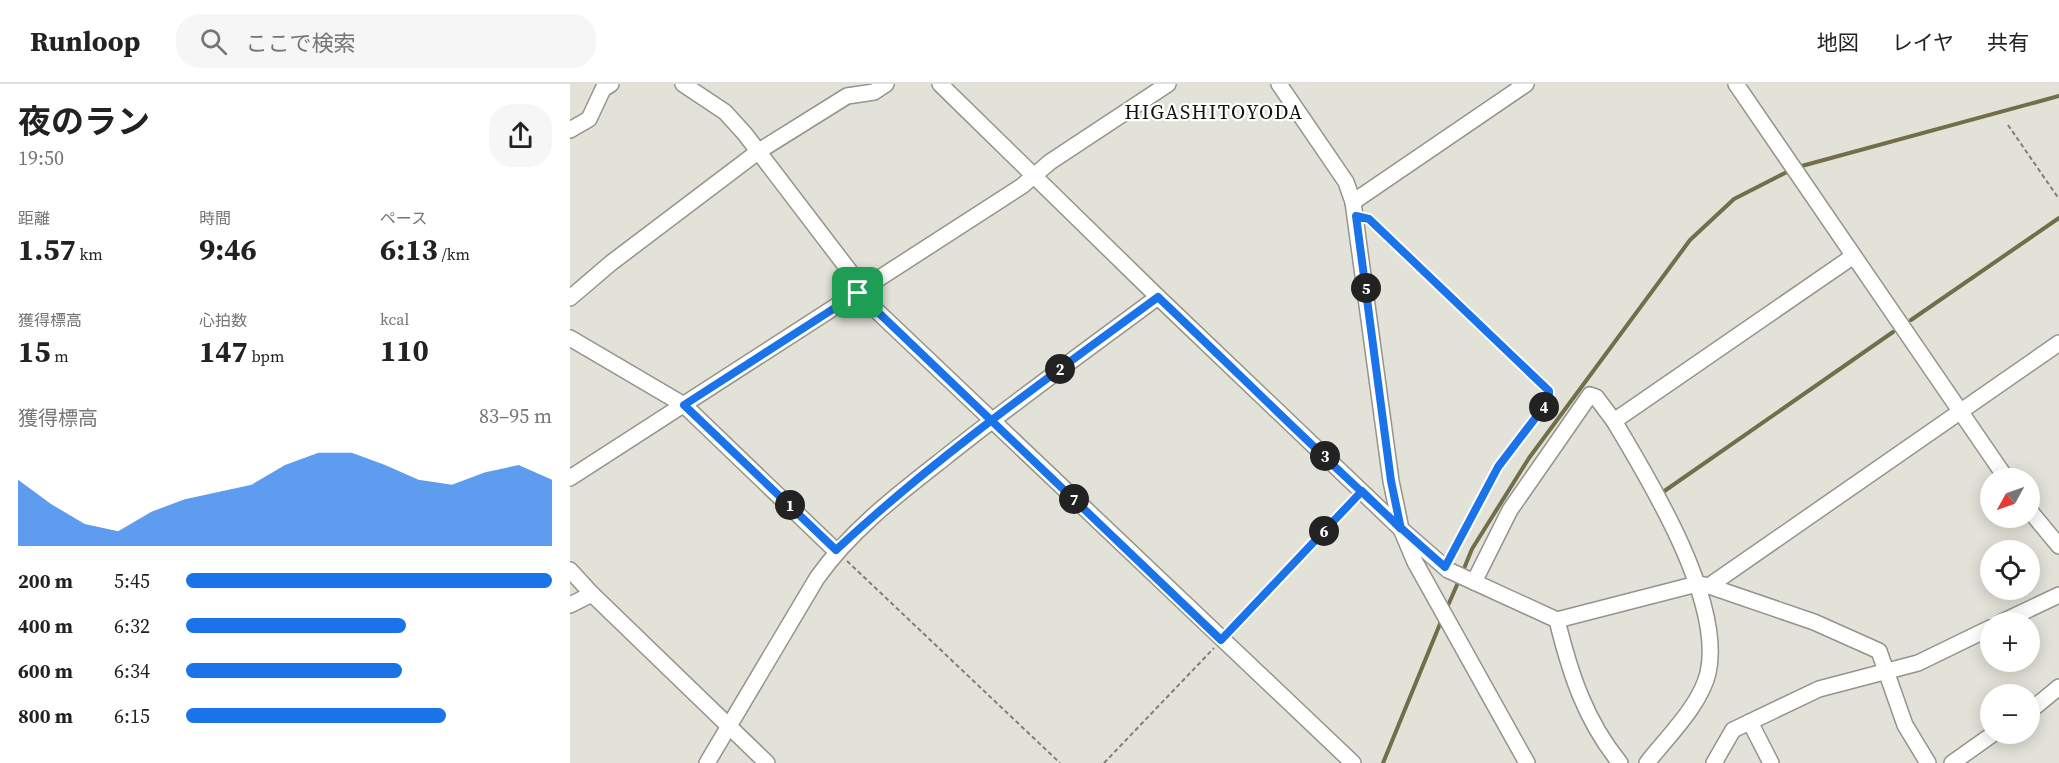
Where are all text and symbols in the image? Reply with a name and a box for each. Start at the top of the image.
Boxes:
search box [176,14,596,68]
text: Runloop [30,22,140,60]
icon: search [197,25,230,58]
text: ここで検索 [245,28,355,58]
text: 地図 [1817,28,1859,57]
text: レイヤ [1892,28,1954,57]
text: 共有 [1987,28,2029,57]
district label: HIGASHITOYODA [1125,98,1303,126]
text: 夜のラン [18,99,150,144]
button: share [489,104,552,167]
text: 19:50 [18,144,64,172]
text: 距離 [18,207,50,229]
text: 時間 [199,207,231,229]
text: ペース [380,207,427,229]
text: 1.57 [18,229,76,270]
text: 9:46 [199,229,257,270]
text: 6:13 [380,229,438,270]
text: km [76,243,103,265]
text: /km [438,243,470,265]
pin [832,267,883,318]
pin: 5 [1351,273,1381,303]
icon: arrive [841,276,874,309]
text: 5 [1362,277,1370,299]
text: kcal [380,308,409,330]
text: 獲得標高 [18,309,82,331]
text: 心拍数 [199,309,247,331]
text: 110 [380,330,429,371]
text: 15 [18,331,51,372]
text: 147 [199,331,248,372]
text: m [51,345,69,367]
text: bpm [248,345,284,367]
pin: 2 [1045,354,1075,384]
text: 2 [1056,358,1064,380]
pin: 4 [1529,392,1559,422]
text: 4 [1540,396,1548,418]
text: 83–95 m [479,402,552,430]
text: 獲得標高 [18,404,98,432]
pin: 3 [1310,441,1340,471]
text: 3 [1321,445,1329,467]
north arrow [1980,468,2040,528]
map controls [1980,468,2040,744]
pin: 7 [1059,484,1089,514]
text: 7 [1070,488,1078,510]
pin: 1 [775,490,805,520]
text: 1 [786,494,794,516]
pin: 6 [1309,516,1339,546]
text: 6 [1320,520,1328,542]
button: locate [1980,540,2040,600]
text: 200 m [18,567,73,595]
text: 5:45 [114,567,150,595]
text: 400 m [18,612,73,640]
text: 6:32 [114,612,150,640]
button: + [1980,612,2040,672]
text: 600 m [18,657,73,685]
text: 6:34 [114,657,150,685]
button: − [1980,684,2040,744]
text: 800 m [18,702,73,730]
text: 6:15 [114,702,150,730]

